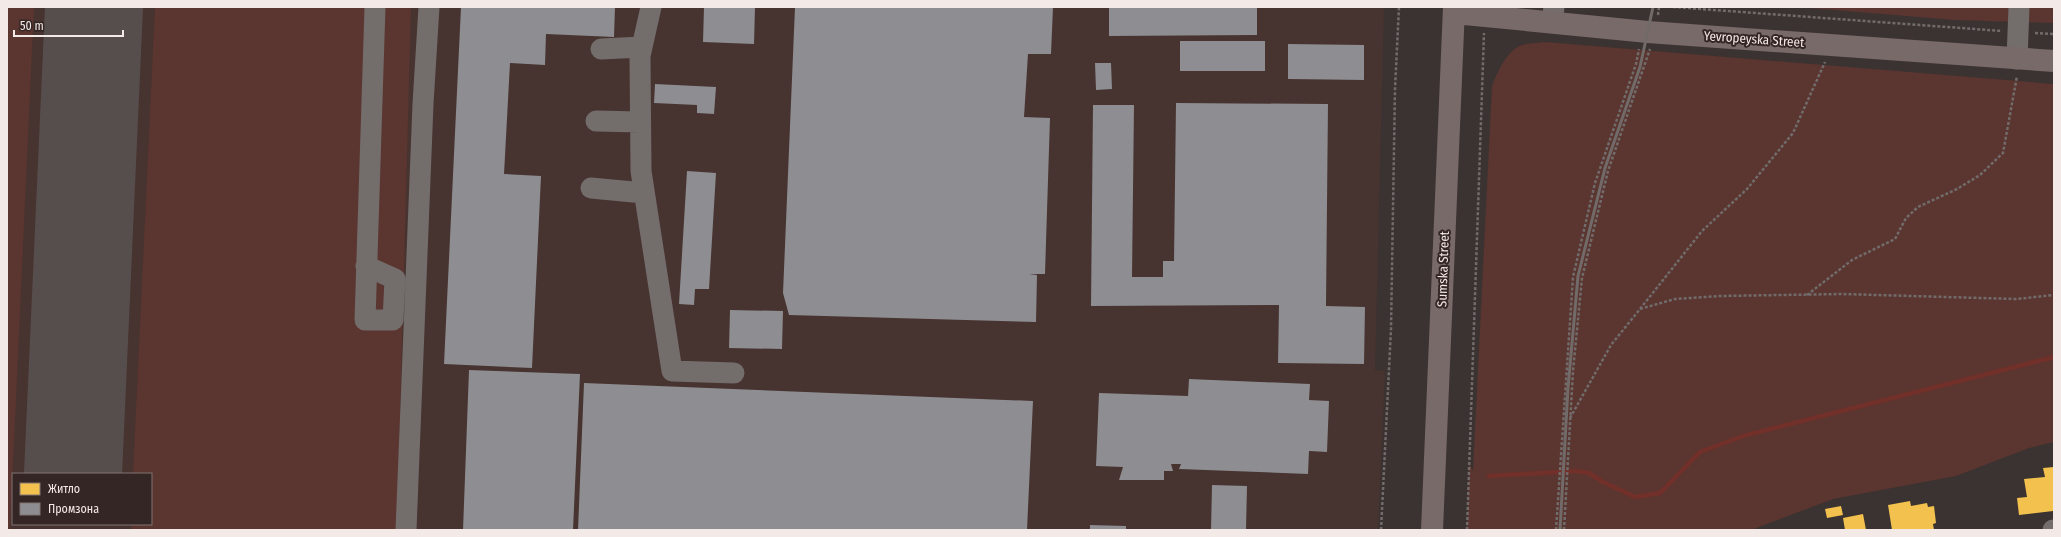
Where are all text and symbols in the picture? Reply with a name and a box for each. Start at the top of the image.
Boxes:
scale bar [14,12,123,38]
text: 50 m [20,19,44,33]
street label: Yevropeyska Street [1703,28,1805,50]
street label: Sumska Street [1434,230,1452,307]
legend [12,473,152,525]
text: Житло [48,482,80,496]
text: Промзона [48,502,99,516]

